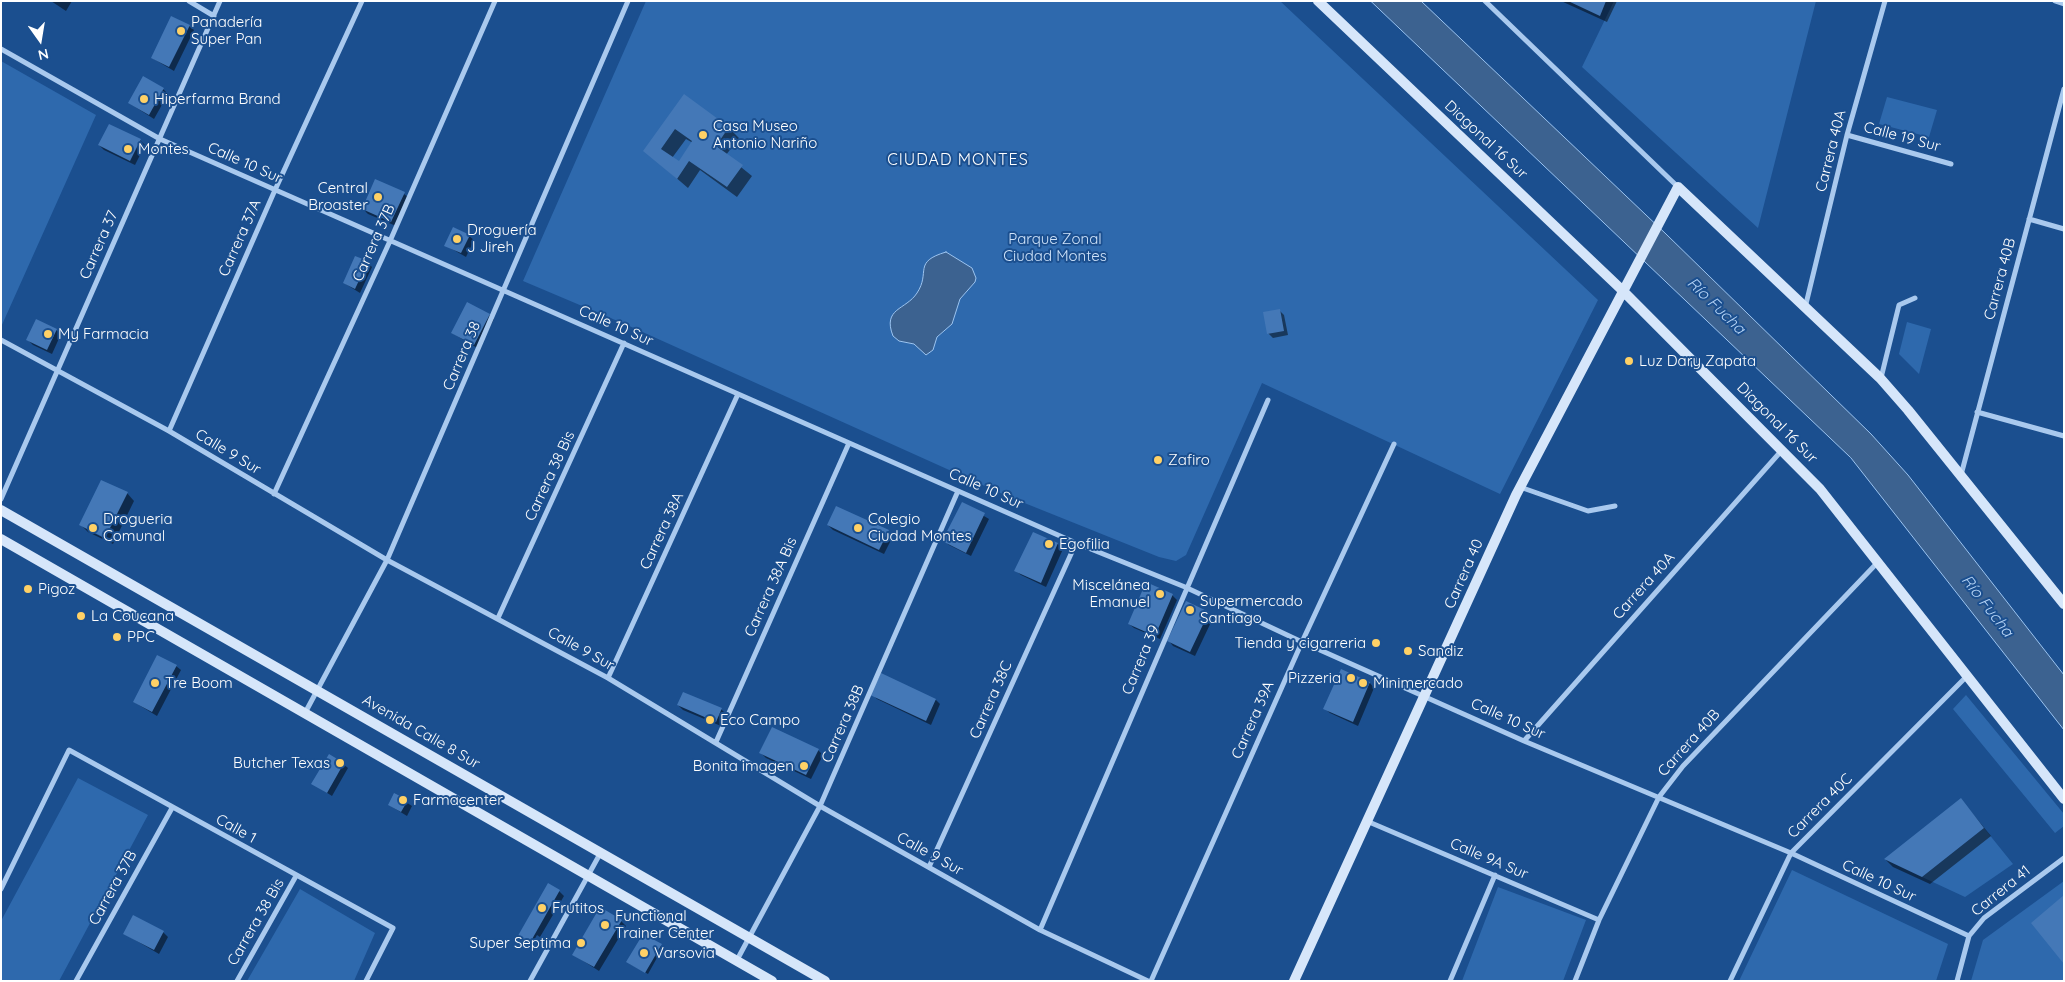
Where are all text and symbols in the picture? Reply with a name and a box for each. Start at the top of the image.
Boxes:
place label: Panadería Super Pan [191,13,262,48]
north arrow [15,15,65,65]
marker: Panadería Super Pan [175,25,187,37]
text: N [36,45,50,65]
place label: Hiperfarma Brand [154,90,281,108]
marker: Hiperfarma Brand [138,93,150,105]
street label: Diagonal 16 Sur [1441,97,1531,183]
street label: Carrera 40A [1812,108,1850,194]
place label: Casa Museo Antonio Nariño [713,117,817,152]
street label: Calle 19 Sur [1862,118,1942,156]
marker: Casa Museo Antonio Nariño [697,129,709,141]
street label: Calle 10 Sur [205,139,285,187]
place label: Montes [138,140,189,158]
marker: Montes [122,143,134,155]
district label: CIUDAD MONTES [886,150,1030,170]
place label: Central Broaster [308,179,368,214]
marker: Central Broaster [372,191,384,203]
street label: Carrera 37A [215,197,265,279]
street label: Carrera 37B [349,202,399,284]
street label: Carrera 37 [76,208,122,282]
place label: Droguería J Jireh [467,221,537,256]
park label: Parque Zonal Ciudad Montes [1003,230,1107,265]
marker: Droguería J Jireh [451,233,463,245]
street label: Carrera 40B [1980,236,2020,322]
water label: Río Fucha [1683,274,1749,338]
street label: Calle 10 Sur [576,302,656,350]
street label: Carrera 38 [439,319,485,393]
place label: My Farmacia [58,325,149,343]
marker: My Farmacia [42,328,54,340]
place label: Luz Dary Zapata [1639,352,1756,370]
marker: Luz Dary Zapata [1623,355,1635,367]
street label: Diagonal 16 Sur [1733,379,1821,467]
street label: Calle 9 Sur [192,425,264,479]
street label: Carrera 38 Bis [521,428,579,524]
place label: Zafiro [1168,451,1210,469]
marker: Zafiro [1152,454,1164,466]
street label: Calle 10 Sur [946,465,1026,513]
street label: Carrera 38A [636,490,688,572]
place label: Drogueria Comunal [103,510,173,545]
place label: Colegio Ciudad Montes [868,510,972,545]
marker: Drogueria Comunal [87,522,99,534]
marker: Colegio Ciudad Montes [852,522,864,534]
street label: Carrera 38A Bis [741,534,801,640]
place label: Egofilia [1059,535,1110,553]
street label: Carrera 40 [1441,536,1487,612]
marker: Egofilia [1043,538,1055,550]
street label: Carrera 40A [1609,549,1679,623]
water label: Río Fucha [1957,571,2017,641]
place label: Miscelánea Emanuel [1072,576,1150,611]
place label: Pigoz [38,580,75,598]
marker: Pigoz [22,583,34,595]
marker: Miscelánea Emanuel [1154,588,1166,600]
place label: Supermercado Santiago [1200,592,1303,627]
marker: Supermercado Santiago [1184,604,1196,616]
place label: La Coucana [91,607,174,625]
marker: La Coucana [75,610,87,622]
street label: Calle 9 Sur [545,623,617,675]
street label: Carrera 39 [1118,623,1164,697]
place label: PPC [127,628,155,646]
marker: PPC [111,631,123,643]
place label: Tienda y cigarreria [1235,634,1366,652]
marker: Tienda y cigarreria [1370,637,1382,649]
place label: Sandiz [1418,642,1464,660]
marker: Sandiz [1402,645,1414,657]
street label: Carrera 38C [966,658,1016,742]
place label: Pizzeria [1288,669,1341,687]
marker: Pizzeria [1345,672,1357,684]
place label: Tre Boom [165,674,233,692]
place label: Minimercado [1373,674,1463,692]
marker: Tre Boom [149,677,161,689]
marker: Minimercado [1357,677,1369,689]
street label: Carrera 39A [1228,678,1278,762]
street label: Carrera 38B [818,682,868,766]
street label: Avenida Calle 8 Sur [359,691,483,773]
street label: Calle 10 Sur [1468,695,1548,743]
street label: Carrera 40B [1654,706,1724,780]
place label: Eco Campo [720,711,800,729]
marker: Eco Campo [704,714,716,726]
place label: Butcher Texas [233,754,330,772]
marker: Butcher Texas [334,757,346,769]
place label: Bonita imagen [693,757,794,775]
marker: Bonita imagen [798,760,810,772]
street label: Carrera 40C [1784,770,1856,842]
place label: Farmacenter [413,791,503,809]
marker: Farmacenter [397,794,409,806]
street label: Calle 1 [213,811,259,847]
street label: Calle 9 Sur [894,828,966,880]
street label: Calle 9A Sur [1447,834,1531,884]
street label: Carrera 37B [85,847,141,929]
street label: Calle 10 Sur [1839,856,1919,906]
street label: Carrera 41 [1968,862,2034,920]
street label: Carrera 38 Bis [224,875,288,969]
place label: Frutitos [552,899,604,917]
marker: Frutitos [536,902,548,914]
place label: Functional Trainer Center [615,907,714,942]
marker: Functional Trainer Center [599,919,611,931]
place label: Super Septima [470,934,571,952]
marker: Super Septima [575,937,587,949]
place label: Varsovia [654,944,715,962]
marker: Varsovia [638,947,650,959]

